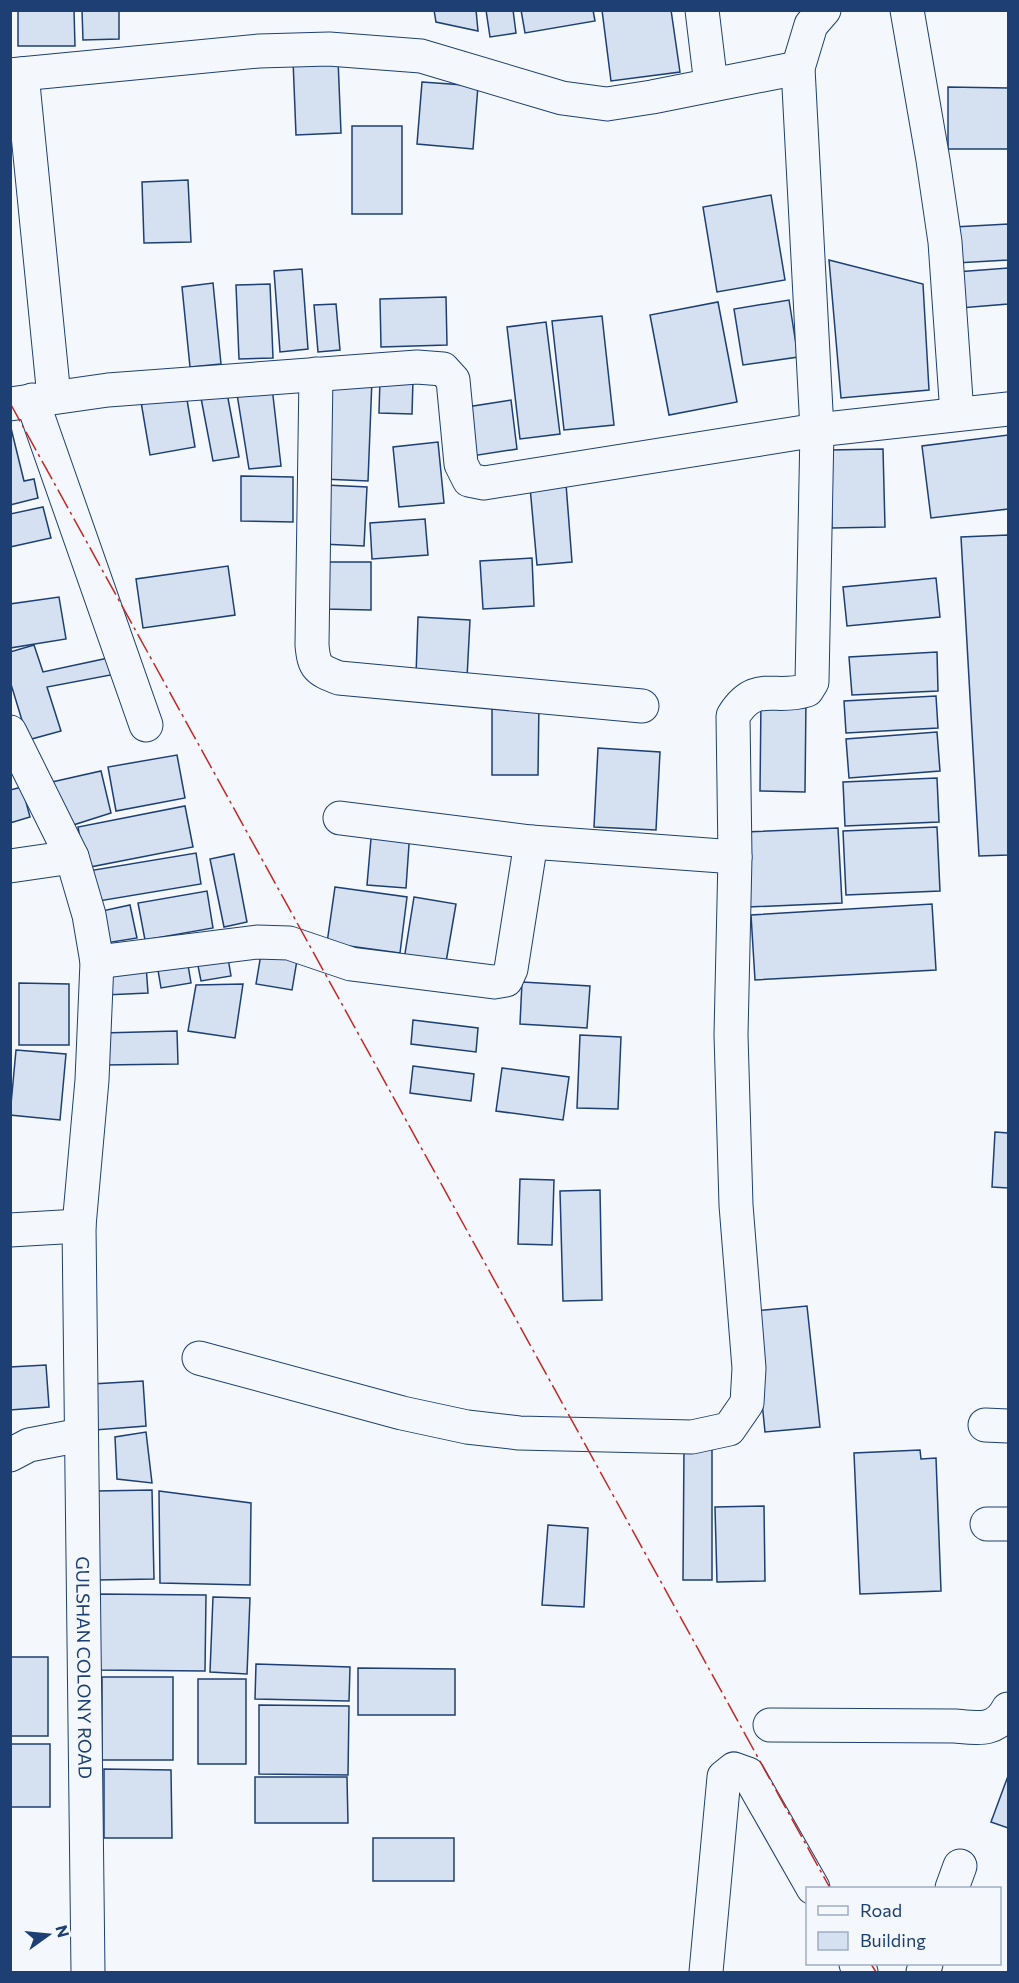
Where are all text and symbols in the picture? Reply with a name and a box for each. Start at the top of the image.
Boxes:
street label: GULSHAN COLONY ROAD [72,1556,97,1779]
legend [806,1887,1001,1965]
text: Road [860,1899,902,1921]
north arrow [18,1905,78,1965]
text: N [52,1923,74,1939]
text: Building [860,1929,926,1951]

